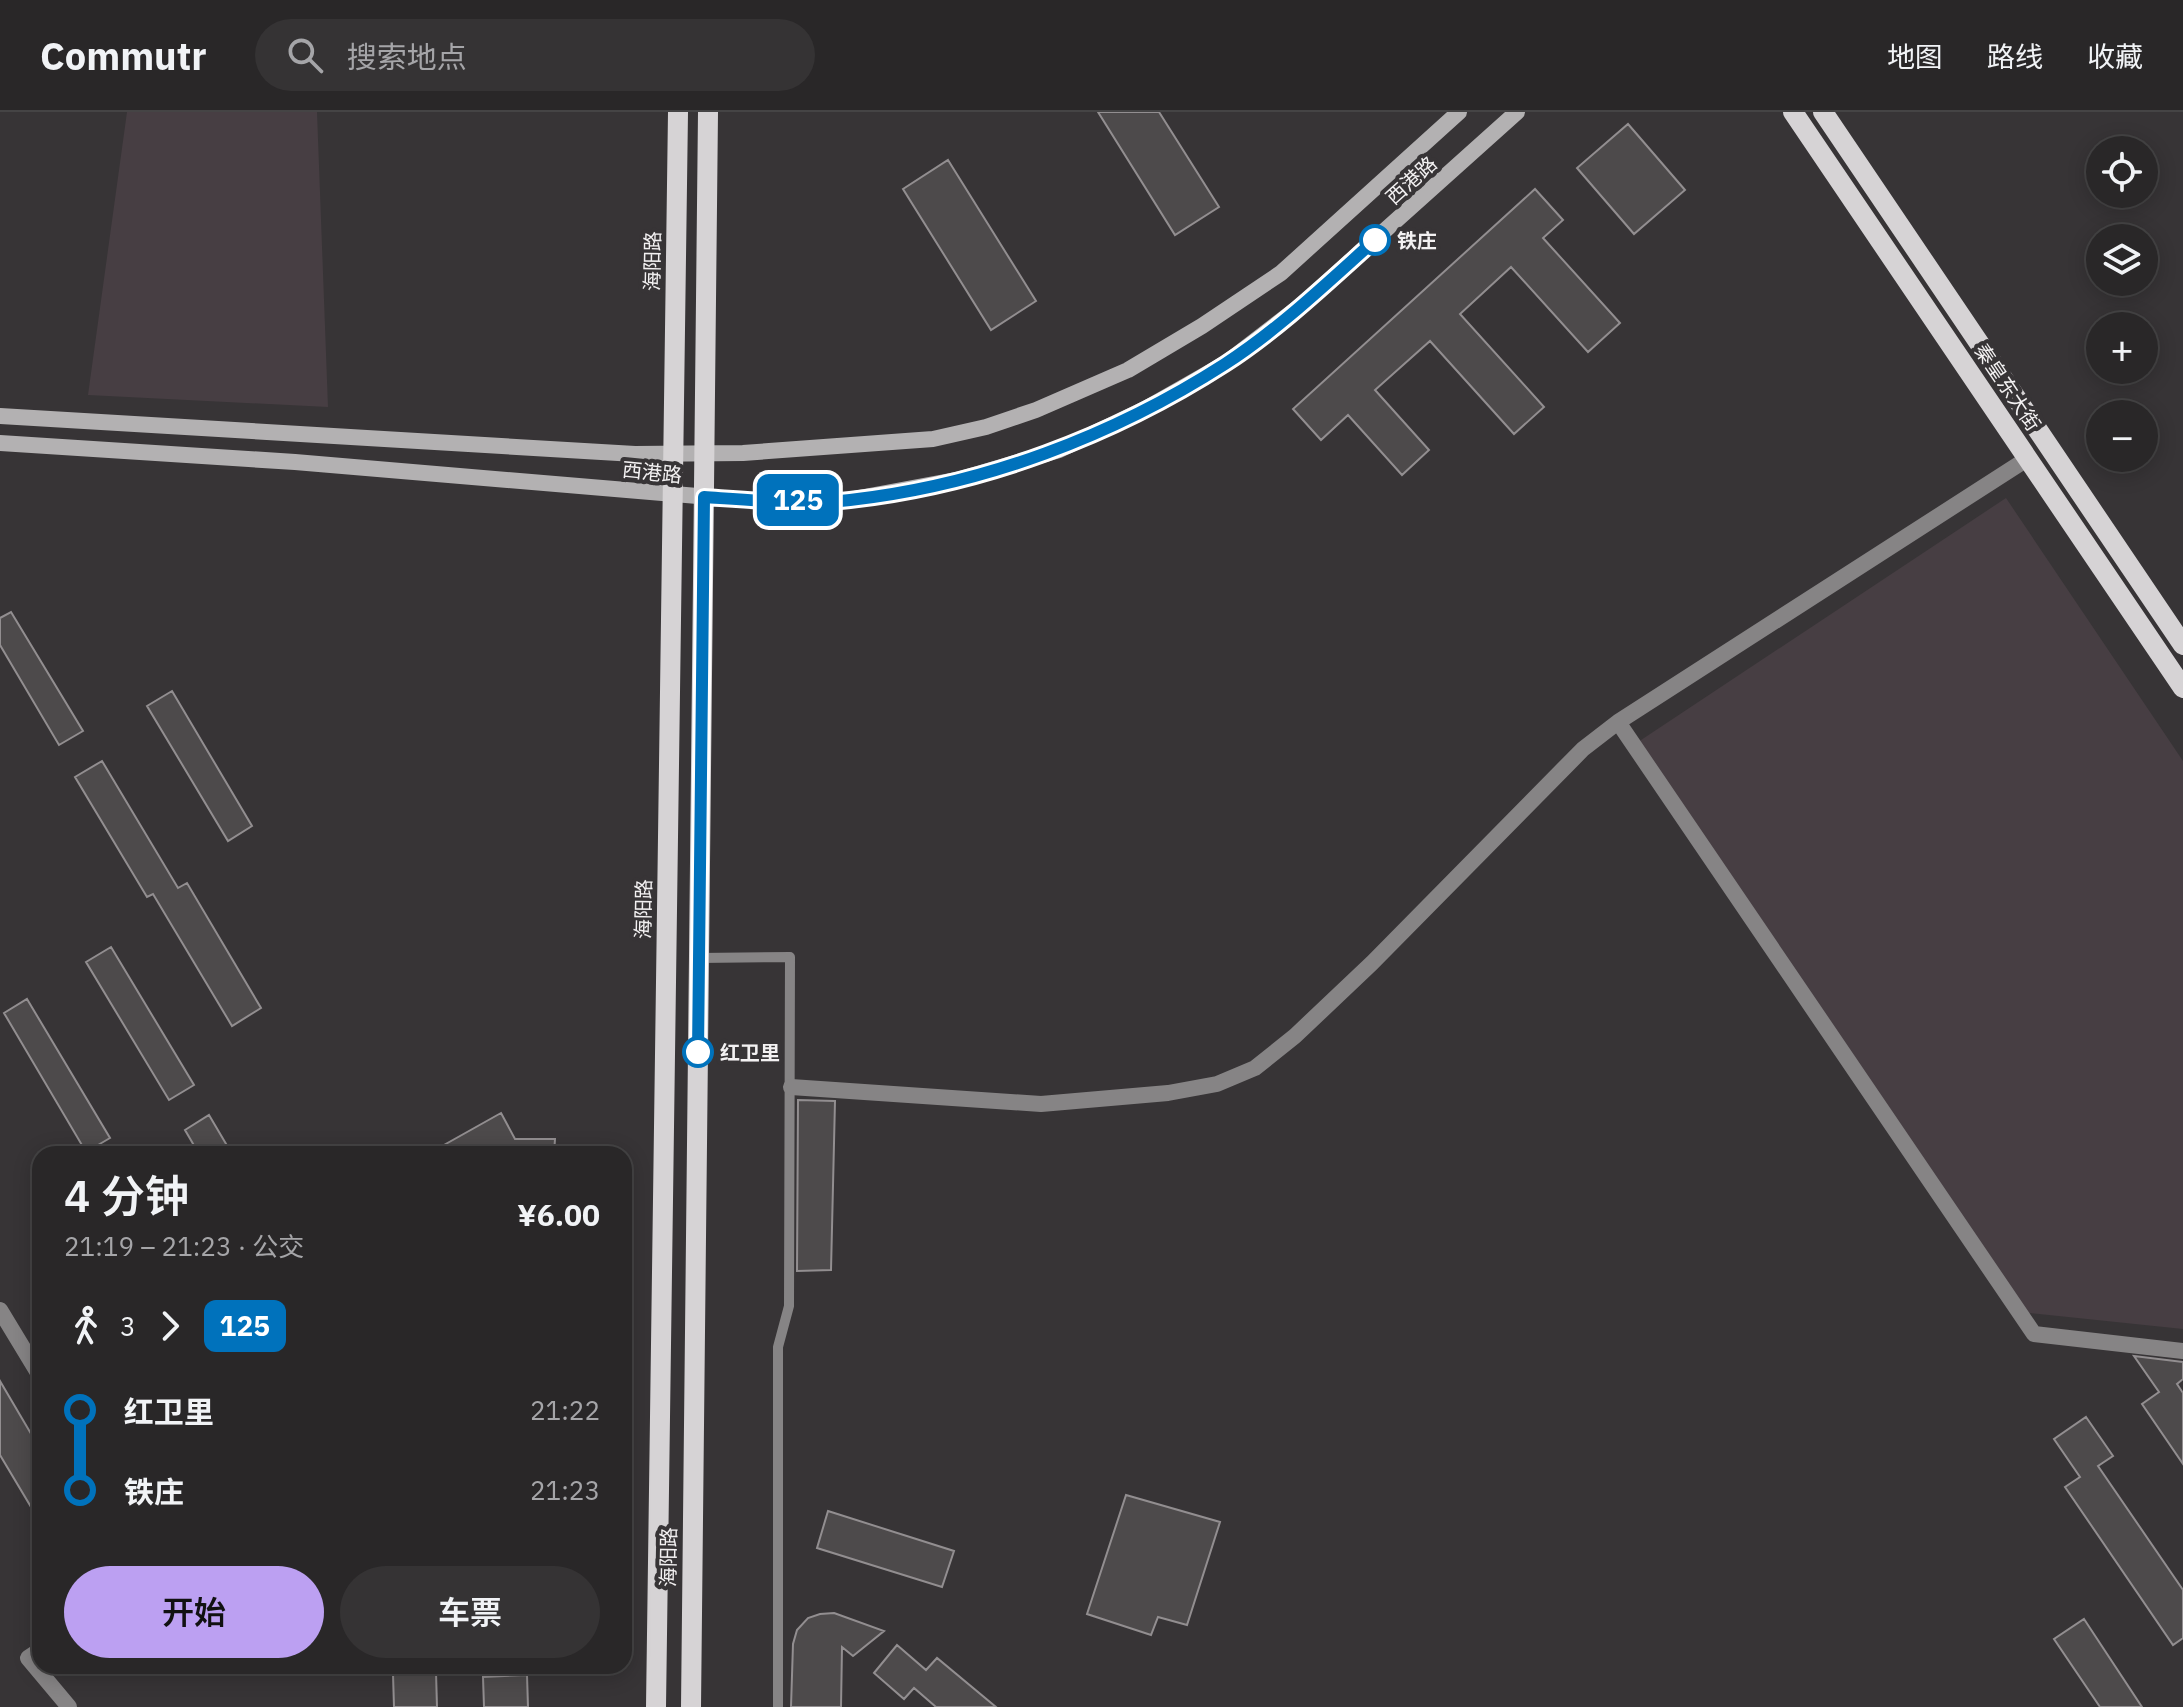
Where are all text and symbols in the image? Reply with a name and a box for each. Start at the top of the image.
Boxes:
search box [255,19,815,91]
text: Commutr [40,31,207,80]
icon: search [283,33,327,77]
text: 搜索地点 [347,37,467,76]
text: 地图 [1887,38,1943,75]
text: 路线 [1987,38,2043,75]
text: 收藏 [2087,38,2143,75]
map controls [2086,136,2158,472]
button: locate [2086,136,2158,208]
street label: 西港路 [1380,150,1442,210]
button: layers [2086,224,2158,296]
marker: 铁庄 [1360,225,1390,255]
place label: 铁庄 [1397,227,1437,254]
street label: 海阳路 [638,231,666,291]
button: + [2086,312,2158,384]
street label: 秦皇东大街 [1969,338,2047,436]
button: − [2086,400,2158,472]
street label: 西港路 [621,455,683,489]
line badge: 125 [752,474,844,526]
text: 125 [773,481,823,518]
street label: 海阳路 [629,879,657,939]
marker: 红卫里 [683,1037,713,1067]
place label: 红卫里 [720,1039,780,1066]
text: 4 分钟 [64,1167,189,1224]
text: ¥6.00 [517,1195,600,1234]
text: 21:19 – 21:23 · 公交 [64,1229,304,1263]
icon: walk [64,1304,108,1348]
icon: forward [148,1304,192,1348]
text: 125 [220,1307,270,1344]
text: 3 [120,1309,136,1343]
text: 红卫里 [124,1392,214,1431]
text: 21:22 [530,1393,600,1427]
text: 铁庄 [124,1472,184,1511]
text: 21:23 [530,1473,600,1507]
street label: 海阳路 [654,1527,682,1587]
button: 开始 [64,1566,324,1658]
button: 车票 [340,1566,600,1658]

